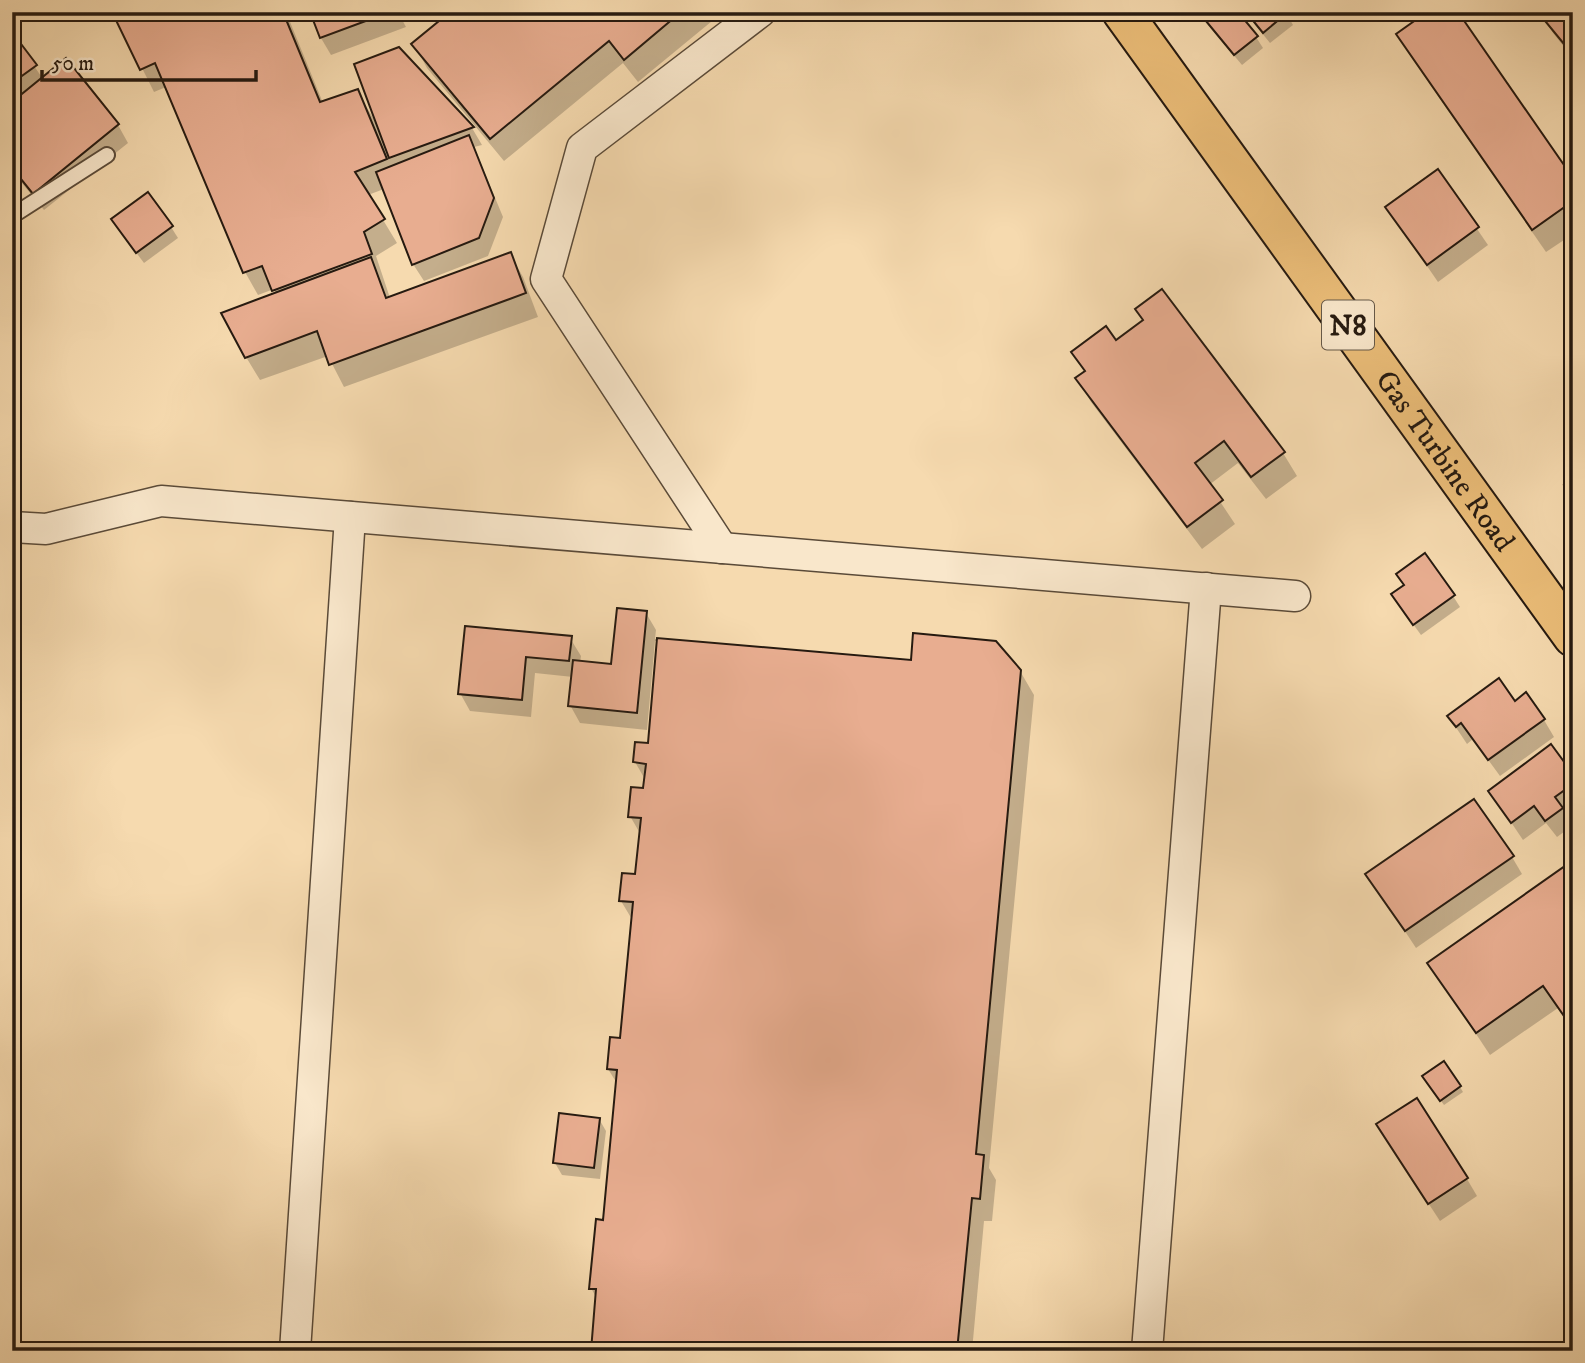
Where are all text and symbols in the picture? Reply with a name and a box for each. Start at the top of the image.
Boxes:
scale bar [42,38,256,82]
text: 50 m [52,51,94,77]
road number: N8 [1322,300,1374,350]
street label: Gas Turbine Road [1367,363,1522,559]

